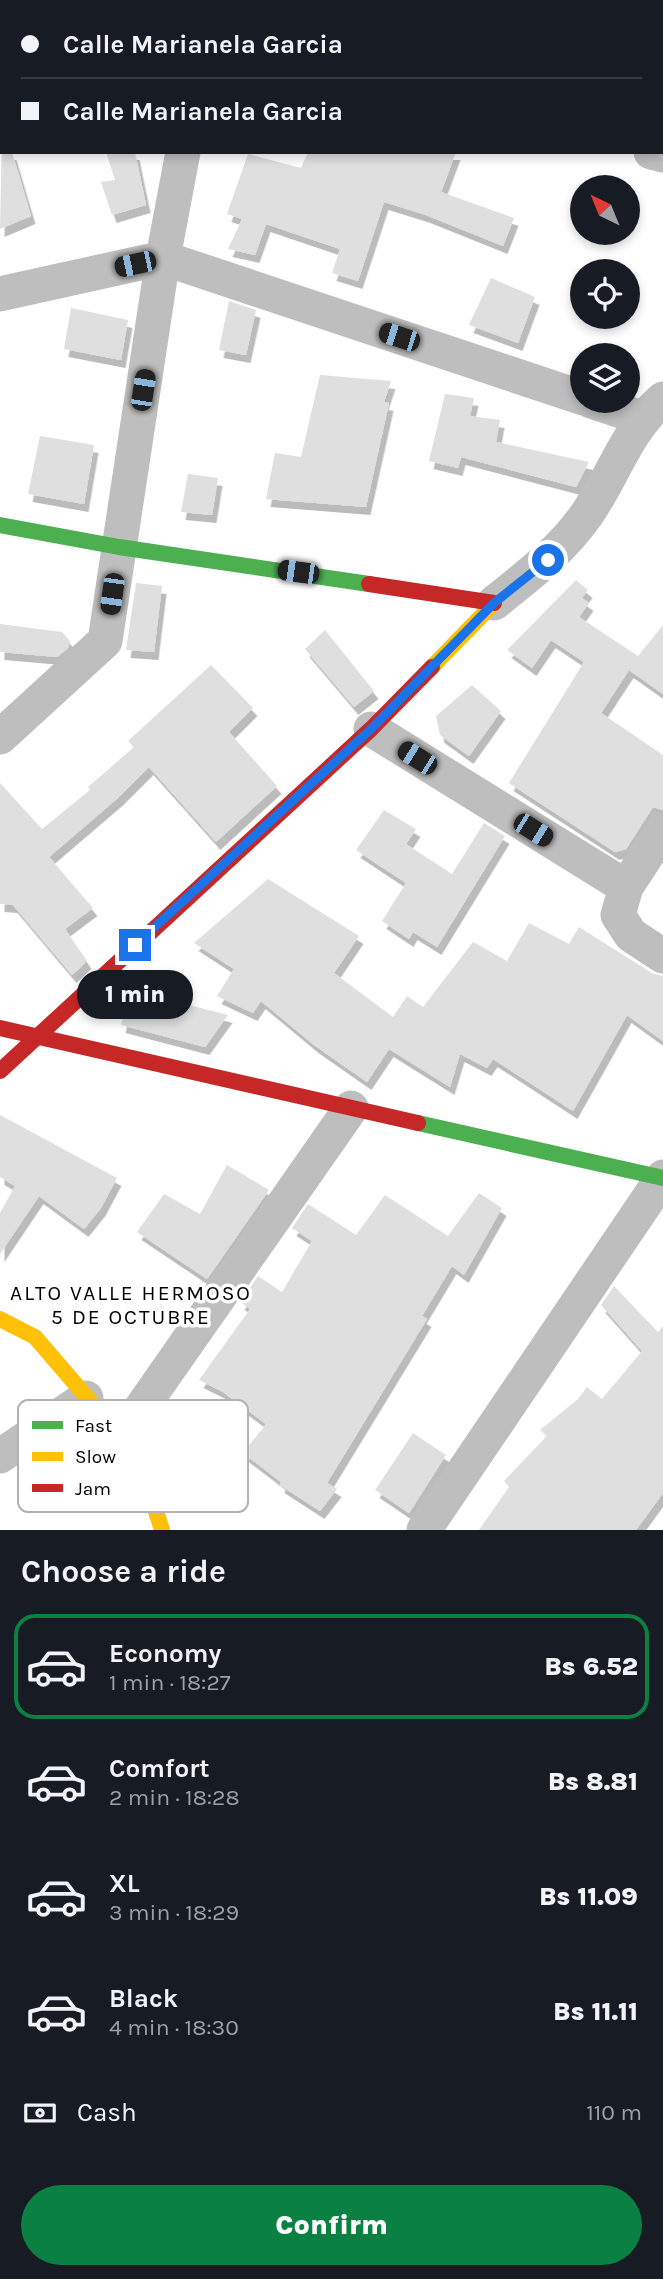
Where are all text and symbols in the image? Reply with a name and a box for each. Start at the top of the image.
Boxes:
text: Calle Marianela Garcia [63,29,343,60]
text: Calle Marianela Garcia [63,96,343,127]
north arrow [570,175,640,245]
map controls [570,175,640,413]
car [113,249,158,279]
button: locate [570,259,640,329]
car [376,321,423,353]
button: layers [570,343,640,413]
car [130,368,157,412]
route start [532,544,564,576]
car [276,559,321,585]
car [99,572,126,616]
car [394,738,441,778]
car [510,810,557,850]
route end [119,929,151,961]
callout: 1 min [77,970,193,1018]
text: 1 min [105,981,165,1008]
district label: ALTO VALLE HERMOSO 5 DE OCTUBRE [10,1281,252,1329]
legend [18,1400,248,1512]
text: Fast [75,1415,112,1437]
text: Slow [75,1446,116,1468]
text: Jam [75,1478,111,1500]
text: Choose a ride [21,1553,226,1590]
icon: car [25,1635,88,1698]
text: Economy [109,1638,221,1669]
text: Bs 6.52 [544,1651,638,1682]
text: 1 min · 18:27 [109,1669,231,1696]
icon: car [25,1750,88,1813]
text: Comfort [109,1753,210,1784]
text: Bs 8.81 [548,1766,638,1797]
text: 2 min · 18:28 [109,1784,240,1811]
icon: car [25,1865,88,1928]
text: XL [109,1868,140,1899]
text: Bs 11.09 [539,1881,638,1912]
text: 3 min · 18:29 [109,1899,239,1926]
icon: car [25,1980,88,2043]
text: Black [109,1983,178,2014]
text: Bs 11.11 [553,1996,638,2027]
text: 4 min · 18:30 [109,2014,239,2041]
icon: cash [21,2094,59,2132]
text: Cash [77,2097,137,2128]
text: 110 m [586,2099,642,2126]
button: Confirm [21,2185,642,2265]

